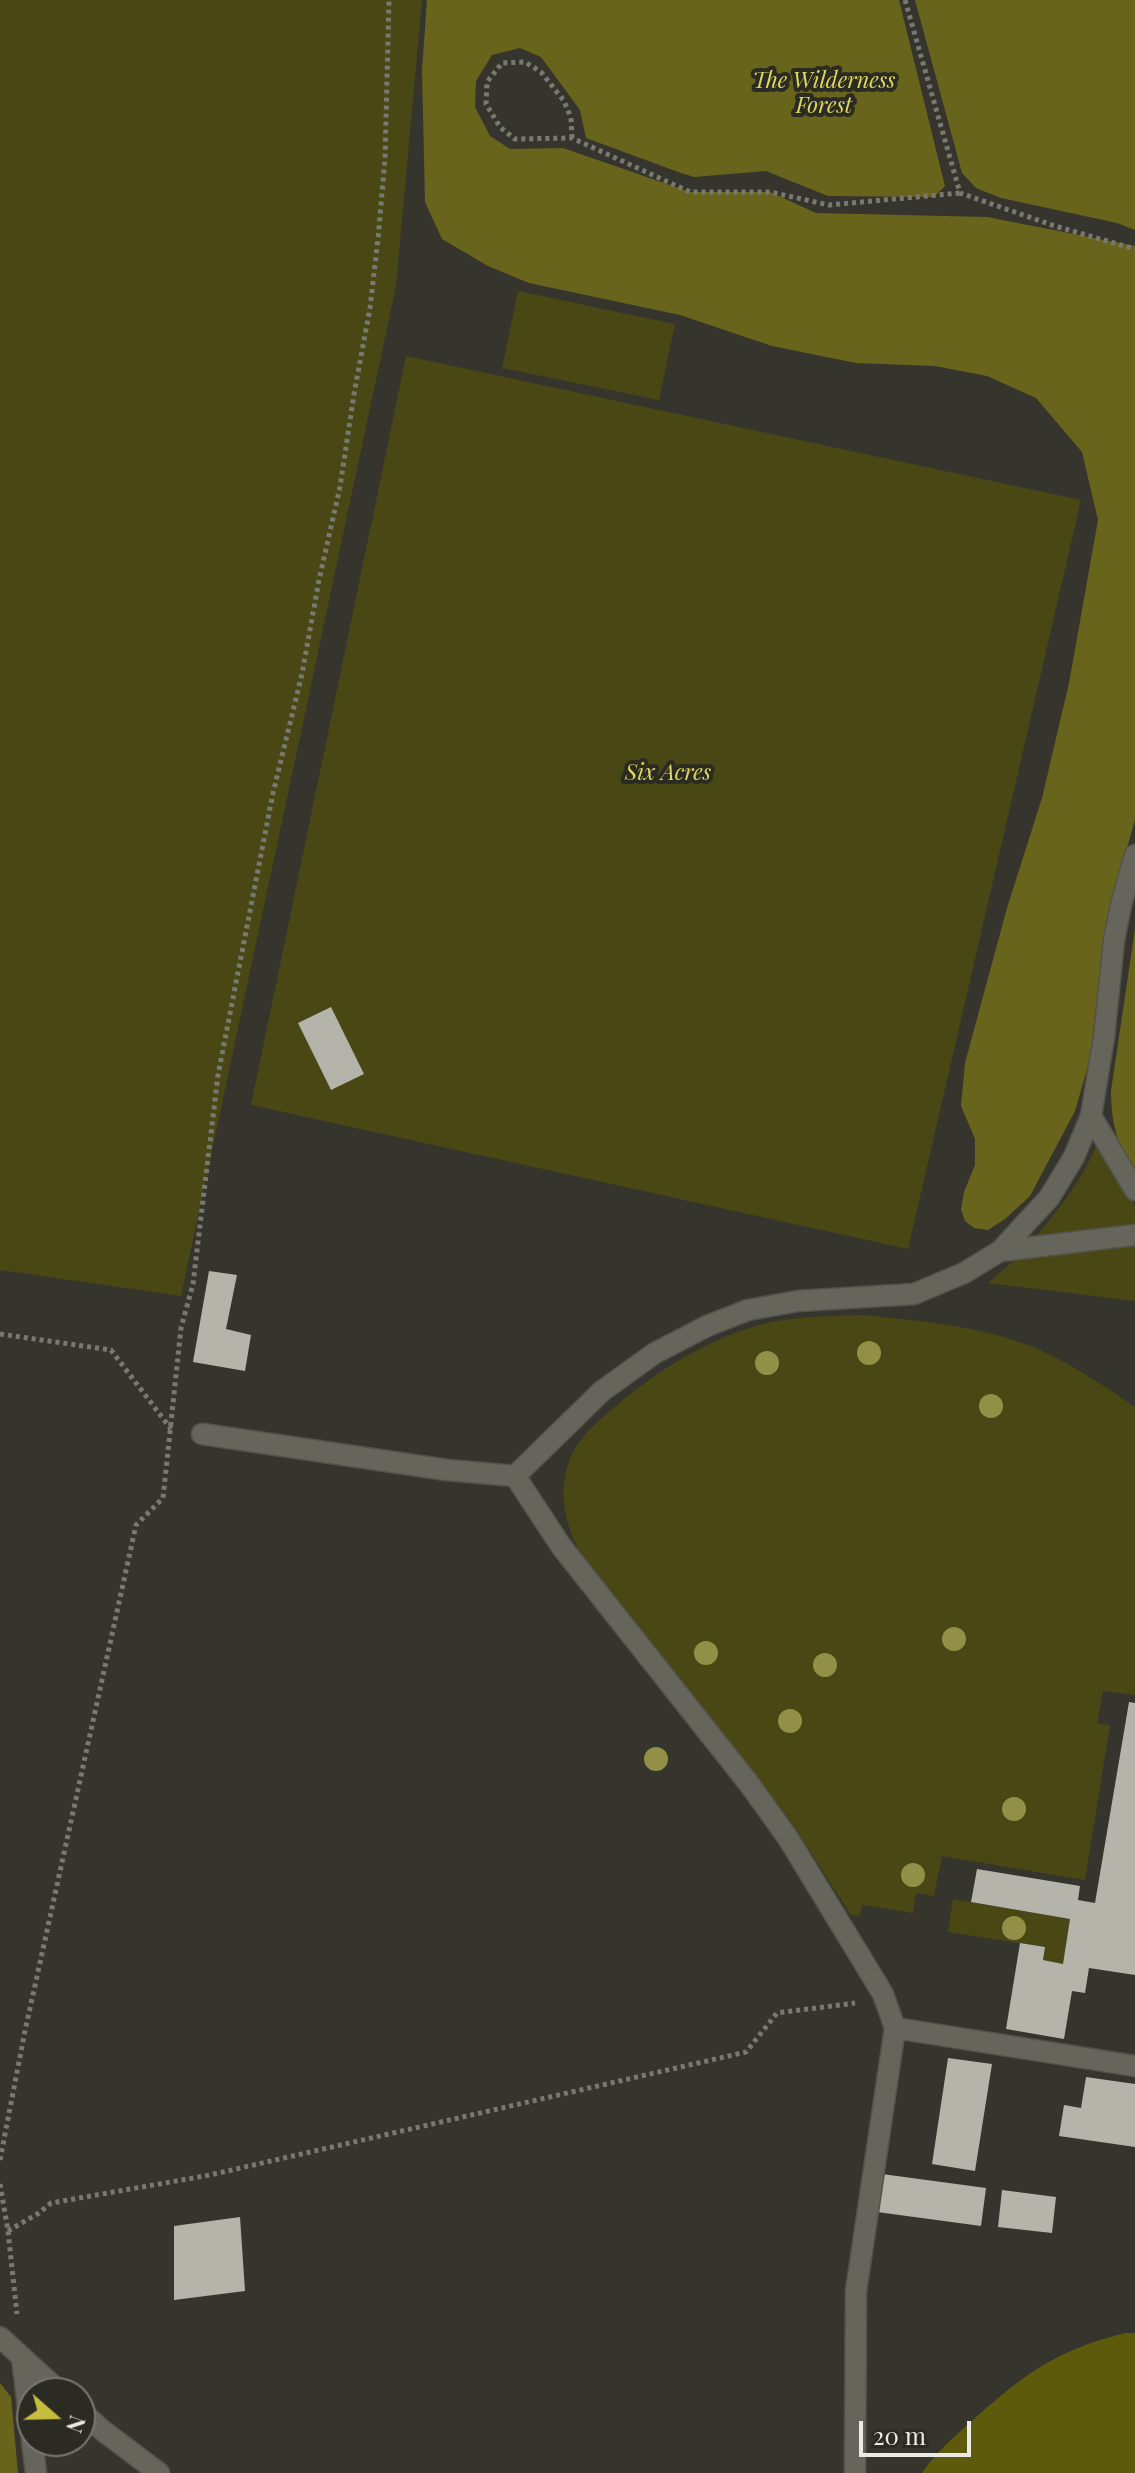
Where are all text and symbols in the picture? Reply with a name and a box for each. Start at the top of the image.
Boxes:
park label: The Wilderness Forest [753,68,895,120]
park label: Six Acres [625,760,711,786]
north arrow [16,2377,96,2457]
scale bar [863,2405,975,2455]
text: N [60,2412,93,2437]
text: 20 m [873,2419,926,2451]

